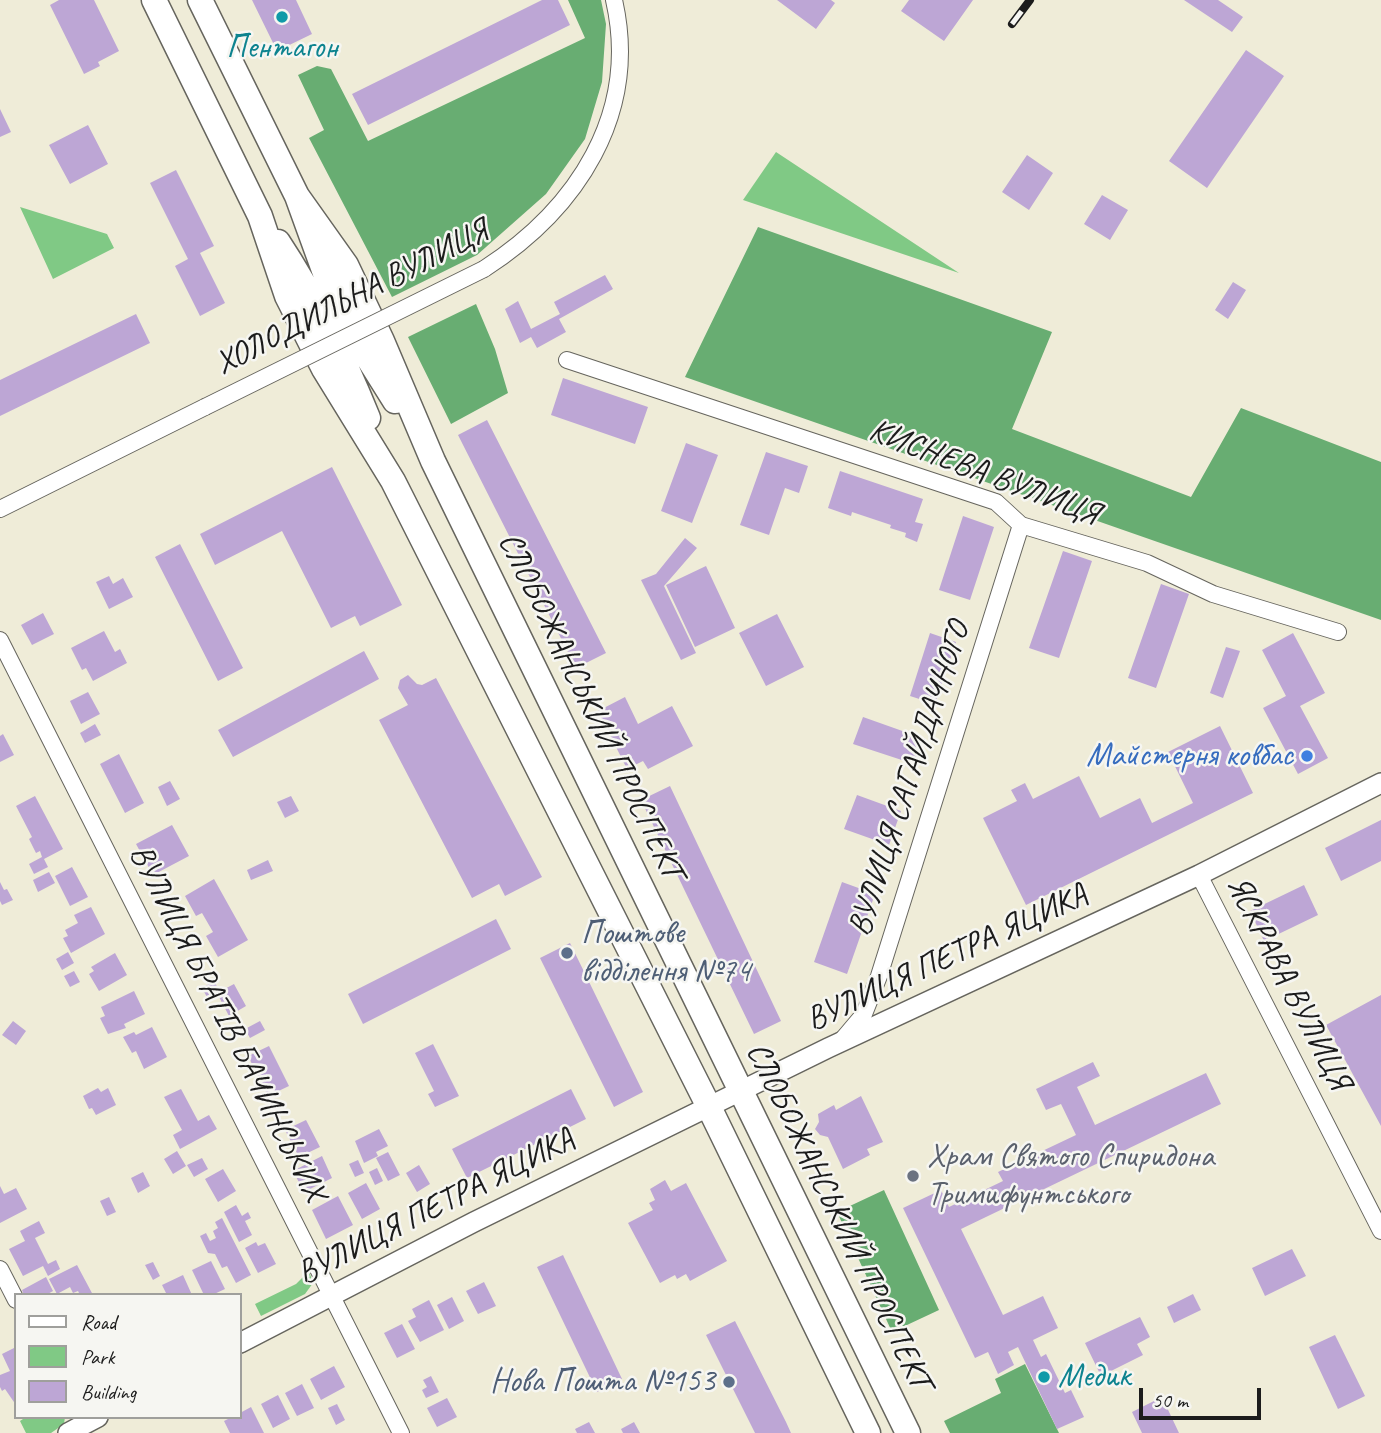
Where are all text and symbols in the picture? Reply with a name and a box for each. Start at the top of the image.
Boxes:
marker: Пентагон [274,9,290,25]
place label: Пентагон [226,28,338,68]
street label: ХОЛОДИЛЬНА ВУЛИЦЯ [209,212,495,384]
street label: КИСНЕВА ВУЛИЦЯ [864,411,1104,535]
street label: СЛОБОЖАНСЬКИЙ ПРОСПЕКТ [489,526,691,886]
street label: ВУЛИЦЯ САГАЙДАЧНОГО [841,617,979,941]
place label: Майстерня ковбас [1086,736,1293,776]
marker: Майстерня ковбас [1299,748,1315,764]
street label: ВУЛИЦЯ БРАТІВ БАЧИНСЬКИХ [120,838,334,1208]
street label: ЯСКРАВА ВУЛИЦЯ [1217,869,1359,1097]
street label: ВУЛИЦЯ ПЕТРА ЯЦИКА [800,876,1094,1040]
place label: Поштове відділення №74 [581,914,751,992]
marker: Поштове відділення №74 [559,945,575,961]
street label: СЛОБОЖАНСЬКИЙ ПРОСПЕКТ [737,1036,939,1396]
street label: ВУЛИЦЯ ПЕТРА ЯЦИКА [291,1120,581,1294]
place label: Храм Святого Спиридона Тримифунтського [927,1137,1214,1215]
marker: Храм Святого Спиридона Тримифунтського [905,1168,921,1184]
legend [14,1293,242,1419]
text: Road [81,1309,116,1335]
text: Park [81,1344,114,1370]
place label: Медик [1058,1357,1130,1397]
place label: Нова Пошта №153 [490,1362,715,1402]
marker: Медик [1036,1369,1052,1385]
marker: Нова Пошта №153 [721,1374,737,1390]
scale bar [1143,1374,1266,1418]
text: Building [81,1379,136,1405]
text: 50 m [1152,1387,1188,1413]

